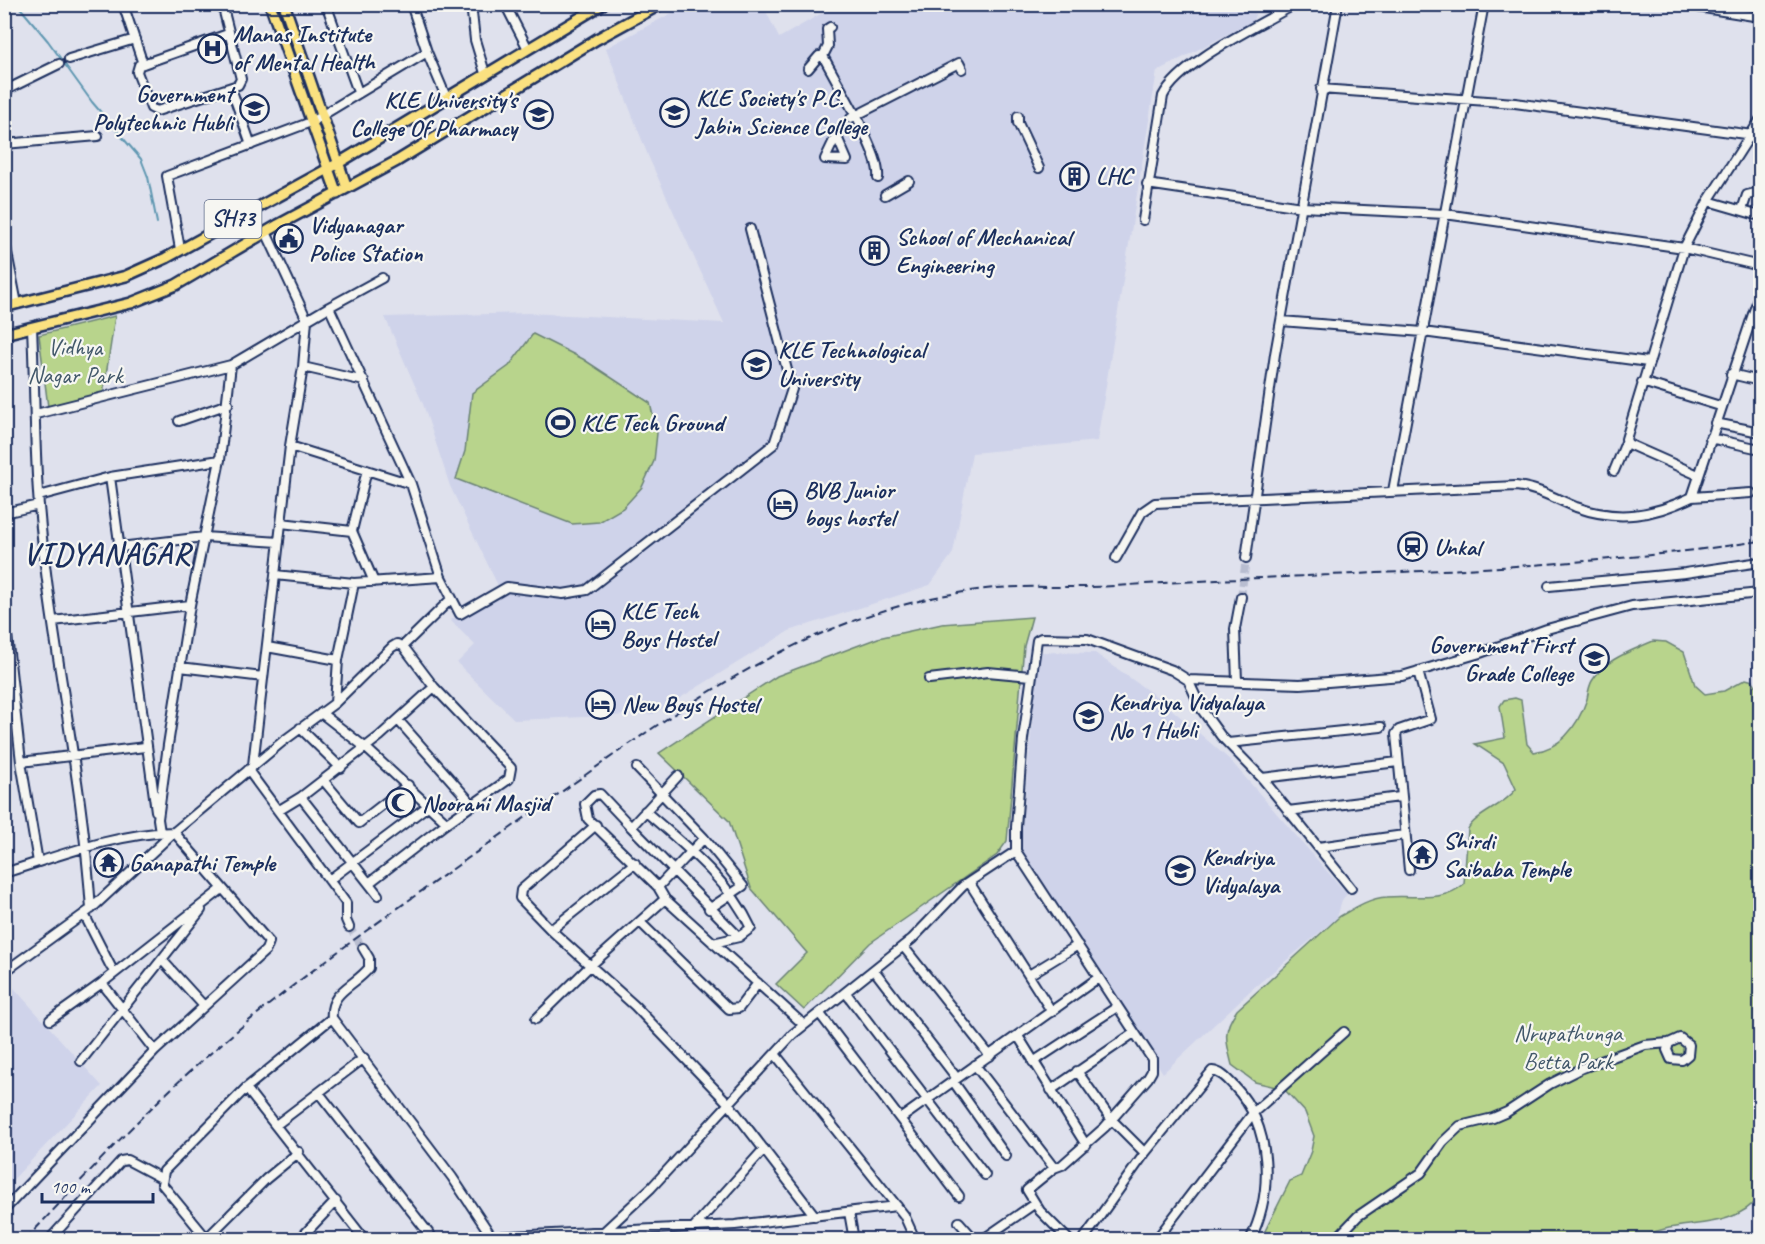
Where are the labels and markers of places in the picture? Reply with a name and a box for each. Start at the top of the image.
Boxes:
place label: Manas Institute of Mental Health [233,19,376,77]
hospital icon: Manas Institute of Mental Health [196,32,228,64]
place label: Government Polytechnic Hubli [93,79,237,137]
place label: KLE Society's P.C. Jabin Science College [694,83,869,141]
place label: KLE University's College Of Pharmacy [350,85,520,143]
school or university icon: Government Polytechnic Hubli [238,92,270,124]
school or university icon: KLE Society's P.C. Jabin Science College [659,96,691,128]
school or university icon: KLE University's College Of Pharmacy [522,98,554,130]
building icon: LHC [1059,160,1091,192]
place label: LHC [1096,161,1135,191]
place label: Vidyanagar Police Station [309,210,424,268]
place label: School of Mechanical Engineering [896,222,1076,280]
public building icon: Vidyanagar Police Station [272,223,304,255]
building icon: School of Mechanical Engineering [859,235,891,267]
place label: KLE Technological University [778,335,930,393]
school or university icon: KLE Technological University [741,348,773,380]
sports icon: KLE Tech Ground [544,407,576,439]
place label: KLE Tech Ground [581,408,727,438]
place label: BVB Junior boys hostel [804,475,899,533]
hotel icon: BVB Junior boys hostel [767,488,799,520]
station icon: Unkal [1397,531,1429,563]
place label: Unkal [1434,532,1485,562]
place label: KLE Tech Boys Hostel [621,596,720,654]
hotel icon: KLE Tech Boys Hostel [584,609,616,641]
place label: Government First Grade College [1429,630,1577,688]
school or university icon: Government First Grade College [1578,643,1610,675]
place label: Kendriya Vidyalaya No 1 Hubli [1109,687,1266,745]
hotel icon: New Boys Hostel [585,688,617,720]
place label: New Boys Hostel [622,689,763,719]
school or university icon: Kendriya Vidyalaya No 1 Hubli [1072,700,1104,732]
mosque icon: Noorani Masjid [385,787,417,819]
place label: Noorani Masjid [422,788,554,818]
place label: Shirdi Saibaba Temple [1443,826,1572,884]
temple icon: Shirdi Saibaba Temple [1406,839,1438,871]
place label: Kendriya Vidyalaya [1202,842,1281,900]
temple icon: Ganapathi Temple [92,847,124,879]
place label: Ganapathi Temple [129,848,277,878]
school or university icon: Kendriya Vidyalaya [1165,855,1197,887]

